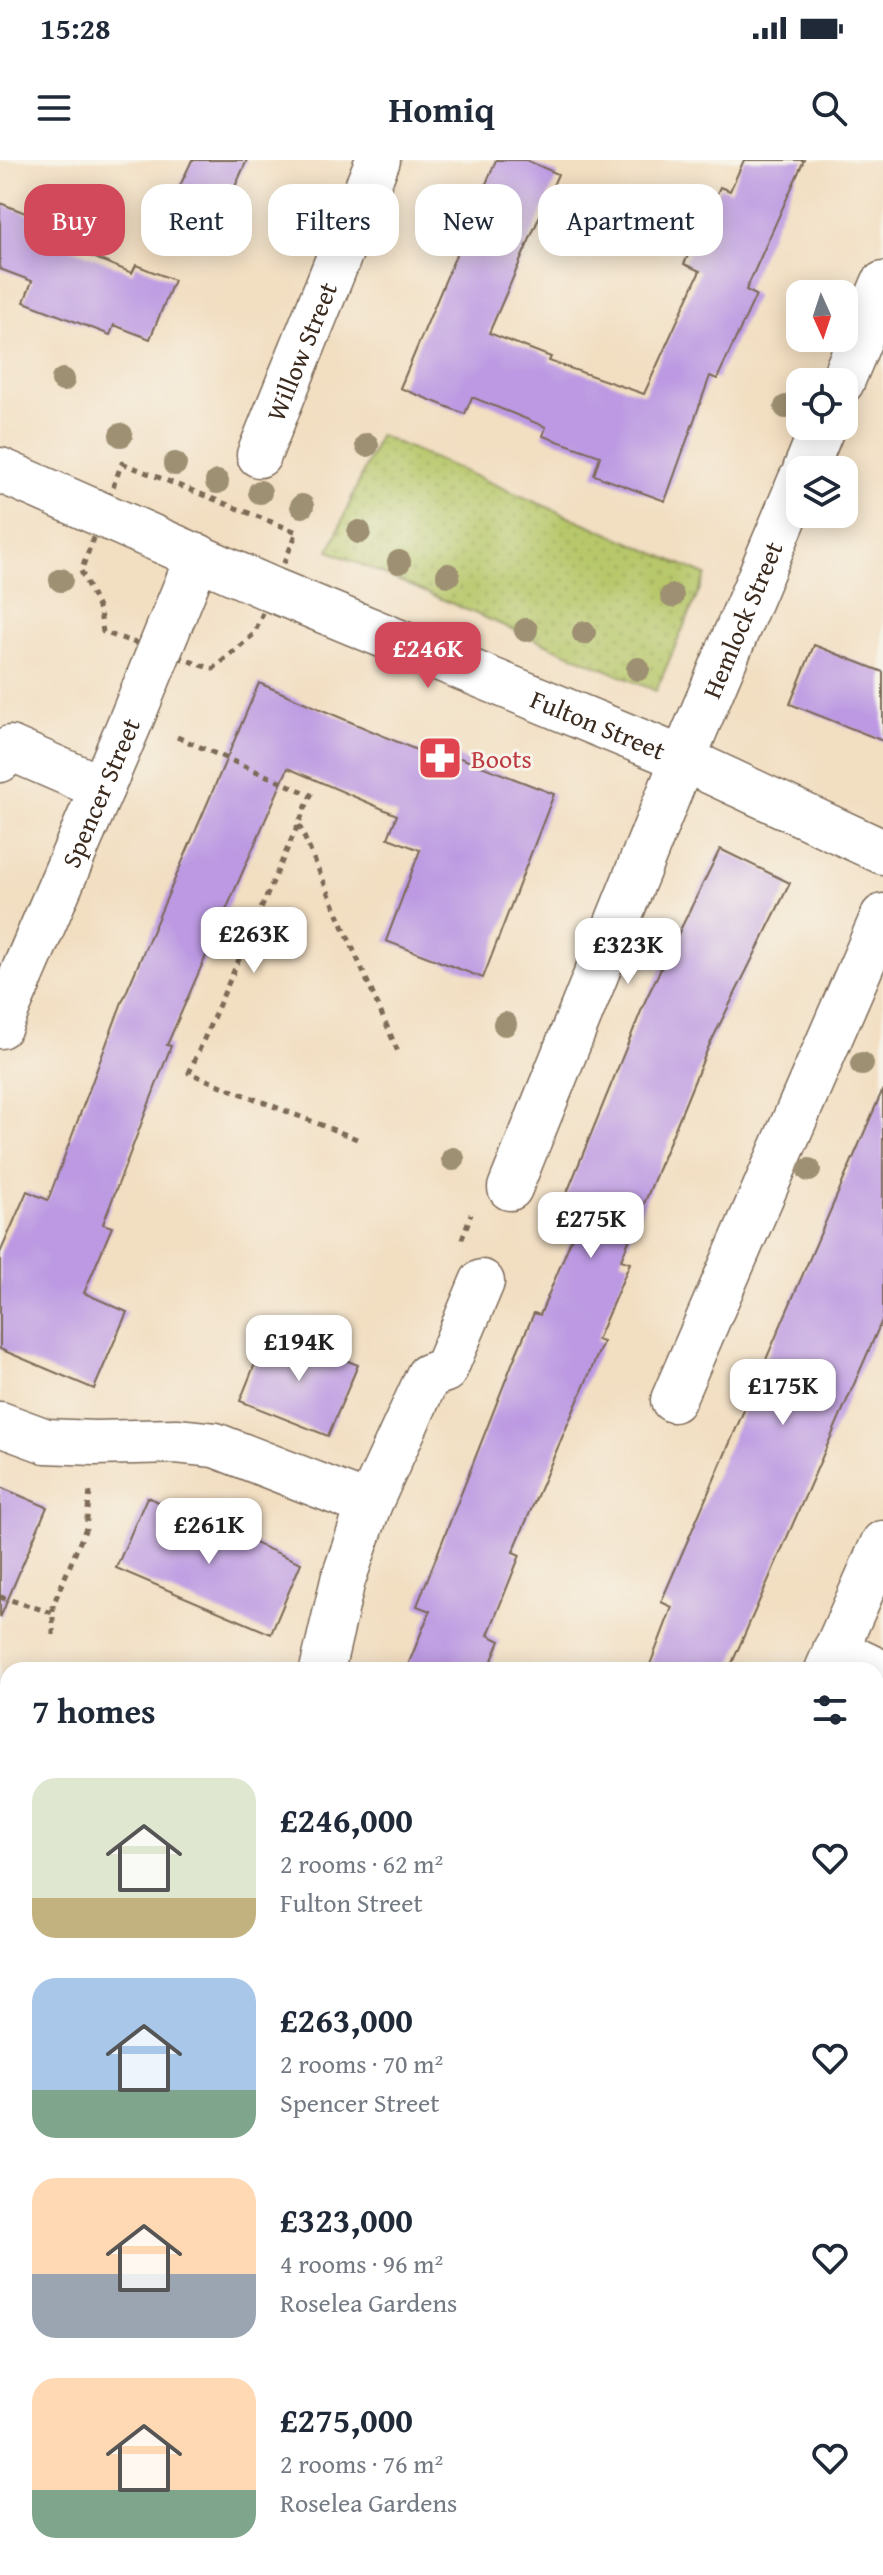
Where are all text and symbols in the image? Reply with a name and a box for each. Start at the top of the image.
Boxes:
text: 15:28 [40,6,111,50]
text: Homiq [388,82,495,135]
icon: menu [32,86,76,130]
icon: search [807,86,851,130]
chip: Buy [24,184,125,256]
chip: Rent [141,184,252,256]
chip: Filters [268,184,399,256]
chip: New [415,184,522,256]
chip: Apartment [538,184,723,256]
street label: Willow Street [255,276,346,427]
north arrow [786,280,858,352]
map controls [786,280,858,528]
button: locate [786,368,858,440]
button: layers [786,456,858,528]
street label: Hemlock Street [691,535,792,704]
pin: £246K [372,622,484,690]
text: £246K [393,628,463,667]
street label: Fulton Street [525,679,672,769]
street label: Spencer Street [51,712,149,874]
pharmacy icon: Boots [416,734,464,782]
place label: Boots [471,739,532,778]
pin: £263K [198,907,310,975]
text: £263K [219,913,289,952]
pin: £323K [572,918,684,986]
text: £323K [593,924,663,963]
pin: £275K [535,1192,647,1260]
text: £275K [556,1198,626,1237]
pin: £194K [243,1315,355,1383]
text: £194K [264,1321,334,1360]
pin: £175K [727,1359,839,1427]
text: £175K [748,1365,818,1404]
pin: £261K [153,1498,265,1566]
text: £261K [174,1504,244,1543]
text: 7 homes [32,1686,156,1735]
icon: filters [808,1688,852,1732]
text: £246,000 [280,1795,413,1844]
icon: home [96,1810,192,1906]
icon: heart [808,1836,852,1880]
text: 2 rooms · 62 m² [280,1844,443,1883]
text: Fulton Street [280,1883,423,1922]
text: £263,000 [280,1995,413,2044]
icon: home [96,2010,192,2106]
icon: heart [808,2036,852,2080]
text: 2 rooms · 70 m² [280,2044,443,2083]
text: Spencer Street [280,2083,439,2122]
text: £323,000 [280,2195,413,2244]
icon: home [96,2210,192,2306]
icon: heart [808,2236,852,2280]
text: 4 rooms · 96 m² [280,2244,443,2283]
text: Roselea Gardens [280,2283,457,2322]
text: £275,000 [280,2395,413,2444]
icon: home [96,2410,192,2506]
icon: heart [808,2436,852,2480]
text: 2 rooms · 76 m² [280,2444,443,2483]
text: Roselea Gardens [280,2483,457,2522]

